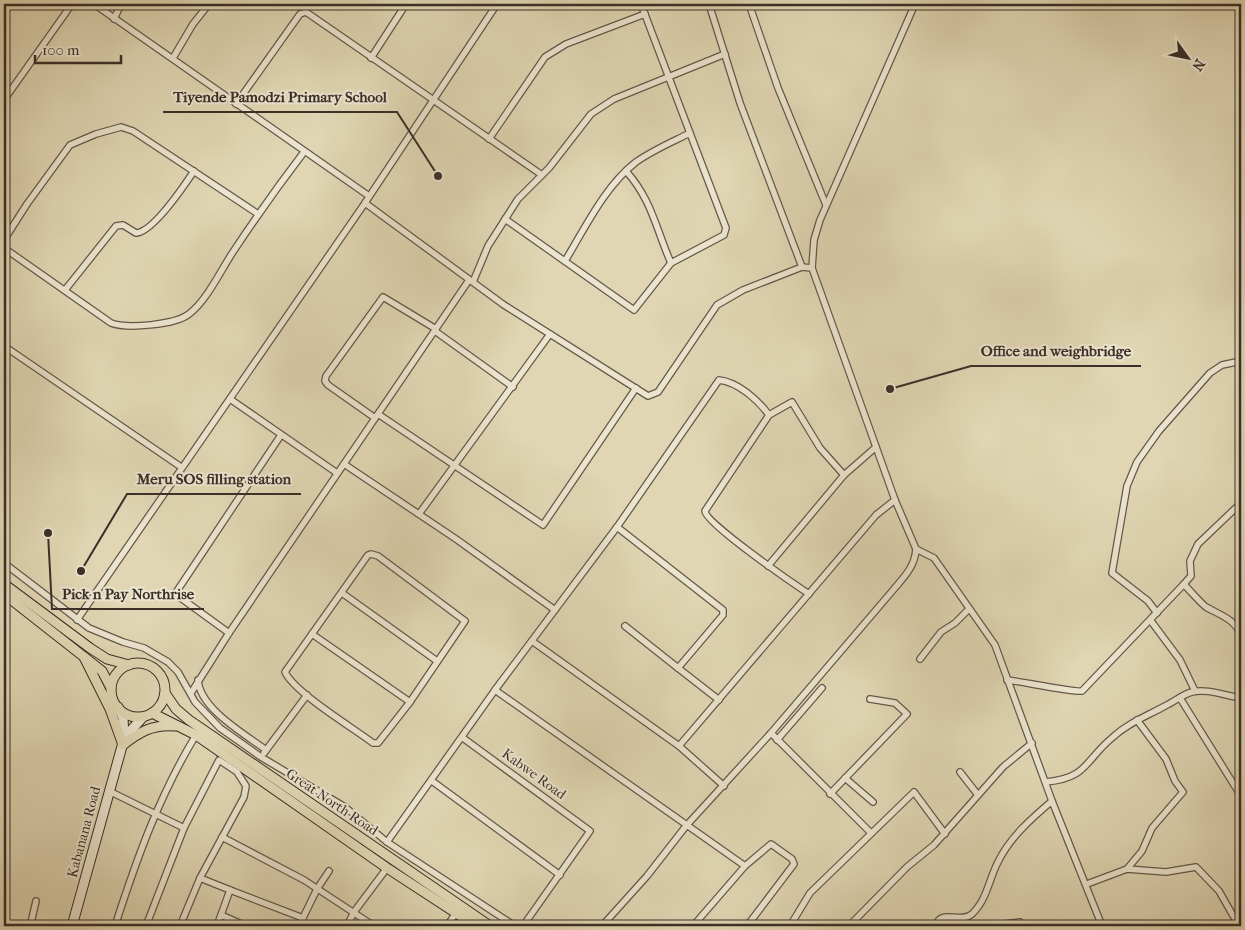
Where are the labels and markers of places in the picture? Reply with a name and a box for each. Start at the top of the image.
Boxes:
callout: Tiyende Pamodzi Primary School [163,82,397,112]
callout: Office and weighbridge [971,336,1141,366]
callout: Meru SOS filling station [127,464,301,494]
callout: Pick n Pay Northrise [52,579,204,609]

